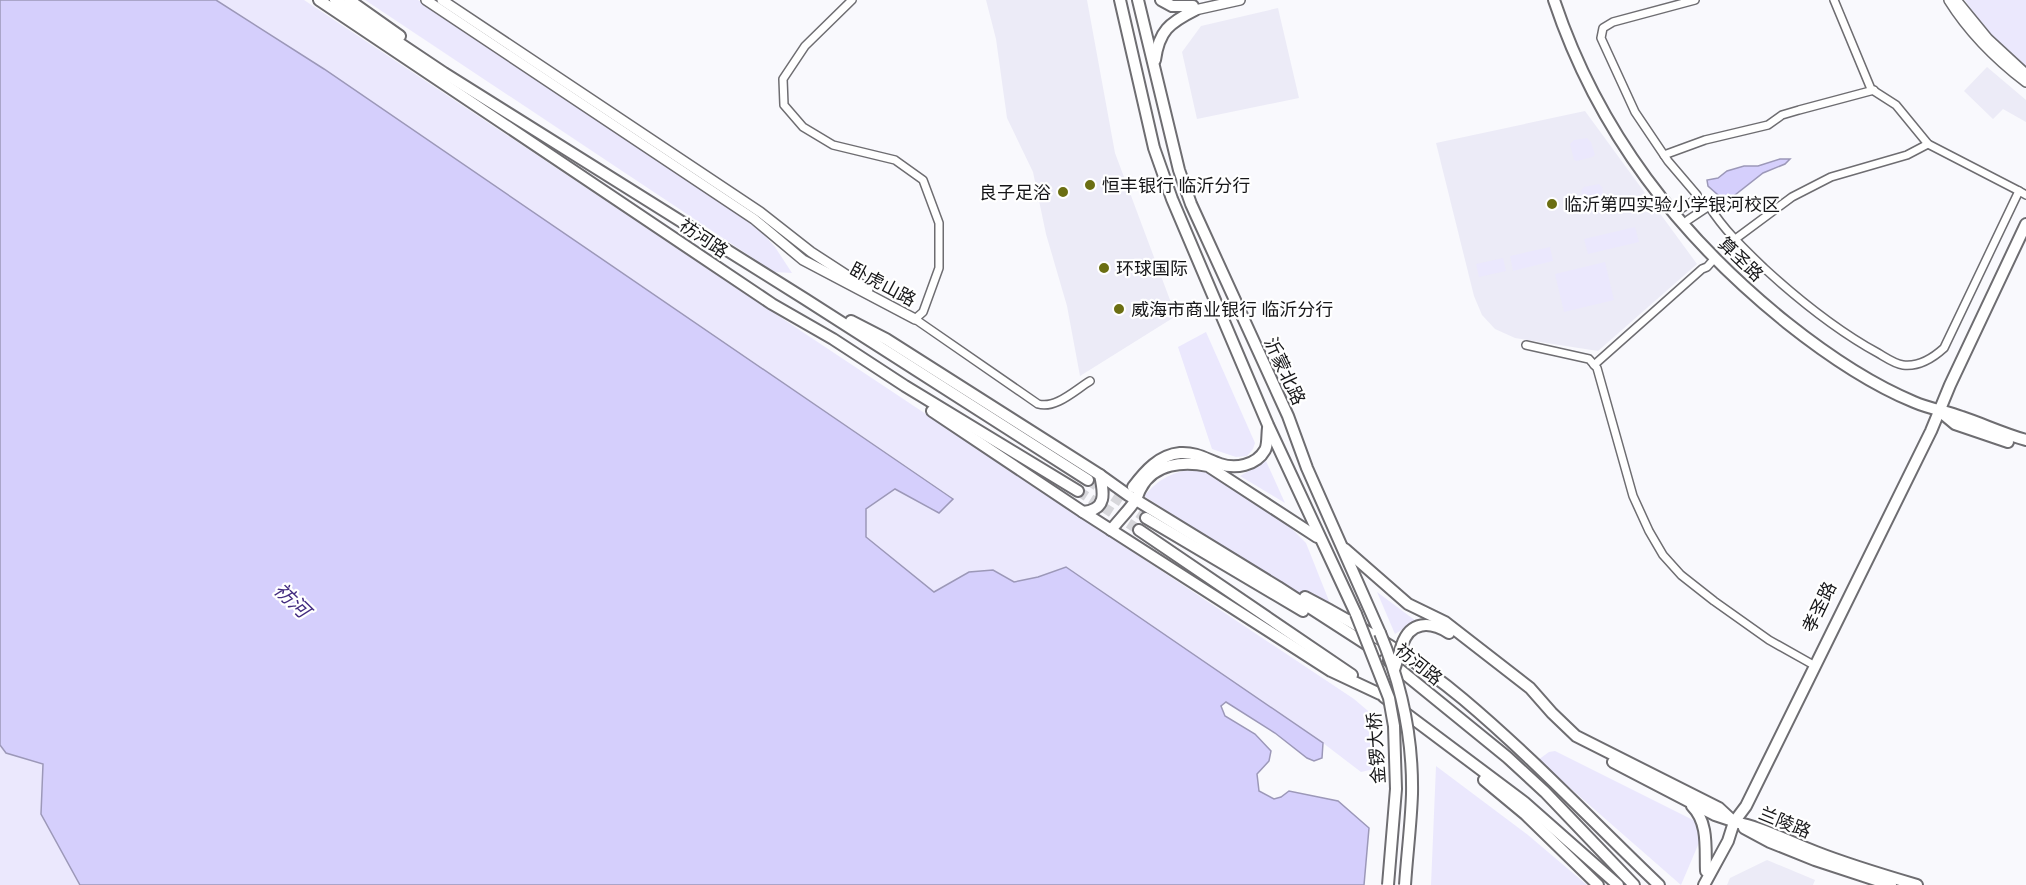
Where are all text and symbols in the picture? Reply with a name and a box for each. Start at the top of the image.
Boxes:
place label: 恒丰银行 临沂分行 [1102,175,1250,196]
marker: 恒丰银行 临沂分行 [1083,178,1097,192]
place label: 良子足浴 [979,182,1051,203]
marker: 良子足浴 [1056,185,1070,199]
place label: 临沂第四实验小学银河校区 [1564,194,1780,215]
marker: 临沂第四实验小学银河校区 [1545,197,1559,211]
street label: 祊河路 [676,214,732,262]
street label: 算圣路 [1714,233,1768,285]
street label: 卧虎山路 [846,258,920,310]
place label: 环球国际 [1116,258,1188,279]
marker: 环球国际 [1097,261,1111,275]
place label: 威海市商业银行 临沂分行 [1131,299,1333,320]
marker: 威海市商业银行 临沂分行 [1112,302,1126,316]
street label: 沂蒙北路 [1260,334,1310,408]
water label: 祊河 [269,577,318,625]
street label: 孝圣路 [1798,578,1840,636]
street label: 祊河路 [1391,639,1447,689]
street label: 金锣大桥 [1363,711,1389,785]
street label: 兰陵路 [1756,802,1814,842]

